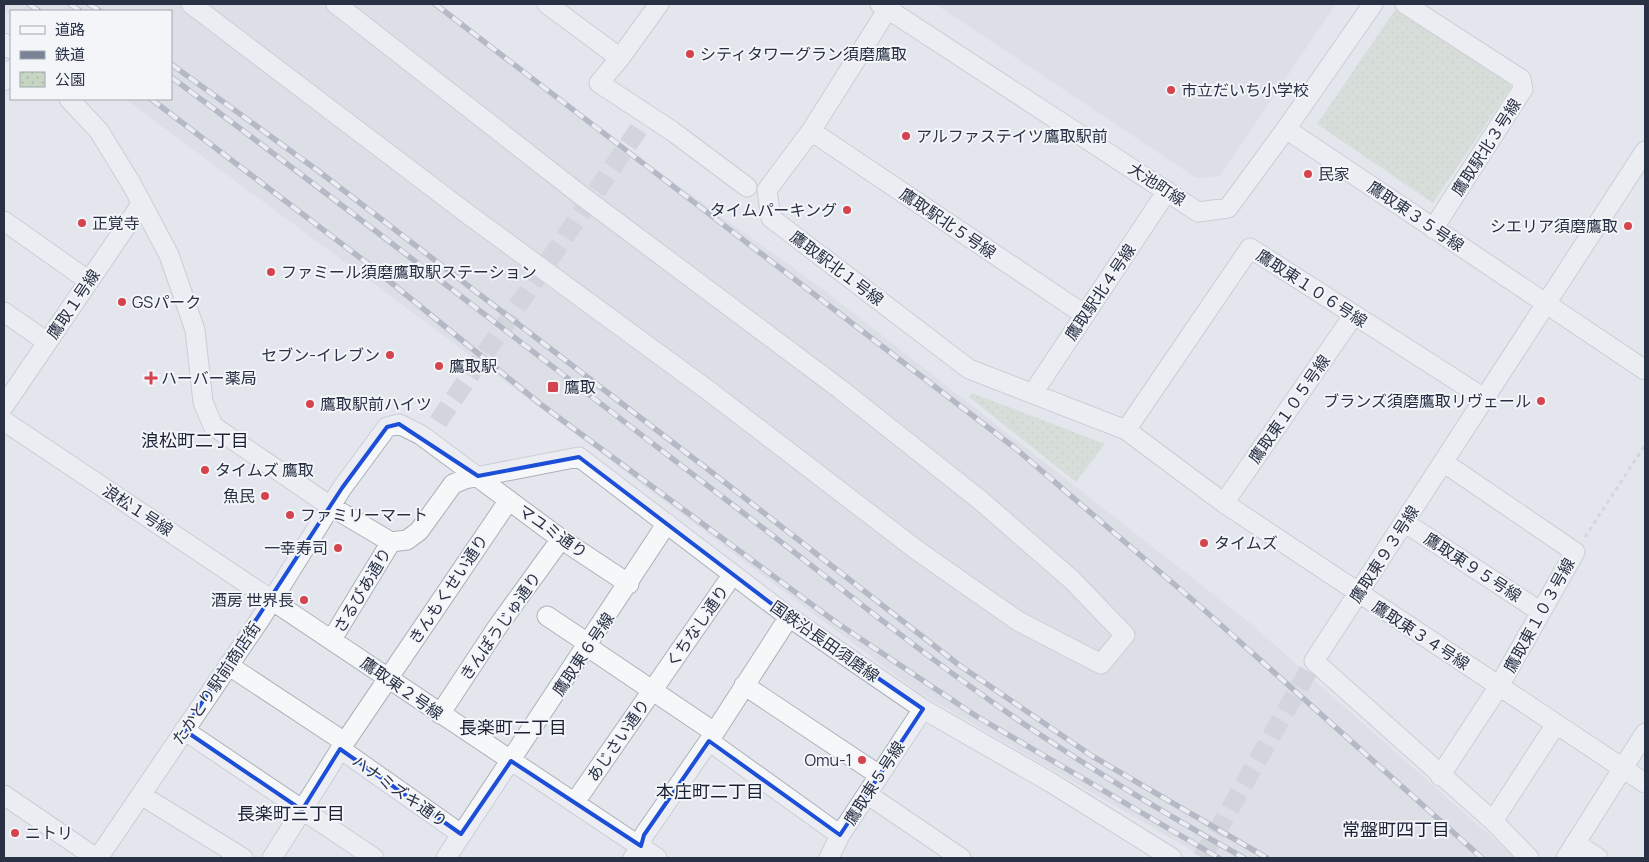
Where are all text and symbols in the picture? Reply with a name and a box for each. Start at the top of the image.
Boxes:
legend [10,10,172,100]
text: 道路 [55,19,85,40]
place label: シティタワーグラン須磨鷹取 [700,43,907,65]
text: 鉄道 [55,44,85,65]
marker: シティタワーグラン須磨鷹取 [684,48,696,60]
text: 公園 [55,69,85,90]
place label: 市立だいち小学校 [1181,79,1309,101]
marker: 市立だいち小学校 [1165,84,1177,96]
street label: 鷹取駅北３号線 [1446,94,1526,200]
place label: アルファステイツ鷹取駅前 [916,125,1108,147]
marker: アルファステイツ鷹取駅前 [900,130,912,142]
street label: 大池町線 [1124,157,1190,211]
place label: 民家 [1318,163,1350,185]
marker: 民家 [1302,168,1314,180]
street label: 鷹取東３５号線 [1363,176,1469,256]
street label: 鷹取駅北５号線 [895,183,1001,263]
place label: タイムパーキング [710,199,837,221]
marker: タイムパーキング [841,204,853,216]
place label: 正覚寺 [92,212,140,234]
place label: シエリア須磨鷹取 [1490,215,1618,237]
marker: 正覚寺 [76,217,88,229]
marker: シエリア須磨鷹取 [1622,220,1634,232]
street label: 鷹取駅北１号線 [786,226,888,310]
street label: 鷹取駅北４号線 [1060,239,1140,345]
street label: 鷹取東１０６号線 [1252,244,1372,332]
place label: ファミール須磨鷹取駅ステーション [281,261,537,283]
street label: 鷹取１号線 [42,265,104,343]
marker: ファミール須磨鷹取駅ステーション [265,266,277,278]
place label: GSパーク [132,291,201,313]
marker: GSパーク [116,296,128,308]
place label: セブン-イレブン [261,344,380,366]
marker: セブン-イレブン [384,349,396,361]
street label: 鷹取東１０５号線 [1243,350,1335,468]
place label: 鷹取駅 [449,355,497,377]
marker: 鷹取駅 [433,360,445,372]
place label: ハーバー薬局 [161,367,257,389]
marker: ハーバー薬局 [145,372,157,384]
place label: 鷹取 [564,376,596,398]
marker: 鷹取 [546,380,560,394]
place label: ブランズ須磨鷹取リヴェール [1323,390,1531,412]
place label: 鷹取駅前ハイツ [320,393,432,415]
marker: ブランズ須磨鷹取リヴェール [1535,395,1547,407]
marker: 鷹取駅前ハイツ [304,398,316,410]
district label: 浪松町二丁目 [141,428,249,452]
place label: タイムズ 鷹取 [215,459,314,481]
marker: タイムズ 鷹取 [199,464,211,476]
street label: 浪松１号線 [98,479,178,541]
place label: 魚民 [223,485,255,507]
marker: 魚民 [259,490,271,502]
street label: マユミ通り [514,499,592,563]
street label: 鷹取東９３号線 [1344,501,1424,607]
place label: ファミリーマート [300,504,428,526]
marker: ファミリーマート [284,509,296,521]
street label: 鷹取東９５号線 [1420,527,1526,607]
street label: きんもくせい通り [403,530,493,648]
place label: タイムズ [1214,532,1278,554]
place label: 一幸寿司 [264,537,328,559]
marker: タイムズ [1198,537,1210,549]
marker: 一幸寿司 [332,542,344,554]
street label: さるびあ通り [328,543,396,637]
street label: 鷹取東１０３号線 [1498,554,1580,676]
street label: きんぽうじゅ通り [454,567,546,685]
street label: くちなし通り [660,580,734,672]
place label: 酒房 世界長 [211,589,294,611]
marker: 酒房 世界長 [298,594,310,606]
street label: 国鉄沿長田須磨線 [766,595,884,687]
street label: 鷹取東３４号線 [1368,595,1474,675]
street label: 鷹取東６号線 [547,608,619,700]
street label: たかとり駅前商店街 [167,617,265,749]
street label: 鷹取東２号線 [356,651,448,725]
street label: あじさい通り [581,694,655,786]
district label: 長楽町二丁目 [459,715,567,739]
street label: 鷹取東５号線 [839,737,909,829]
place label: Omu-1 [804,749,852,771]
street label: ハナミズキ通り [348,750,452,832]
marker: Omu-1 [856,754,868,766]
district label: 本庄町二丁目 [656,779,764,803]
district label: 長楽町三丁目 [237,801,345,825]
district label: 常盤町四丁目 [1342,817,1450,841]
place label: ニトリ [25,822,73,844]
marker: ニトリ [9,827,21,839]

